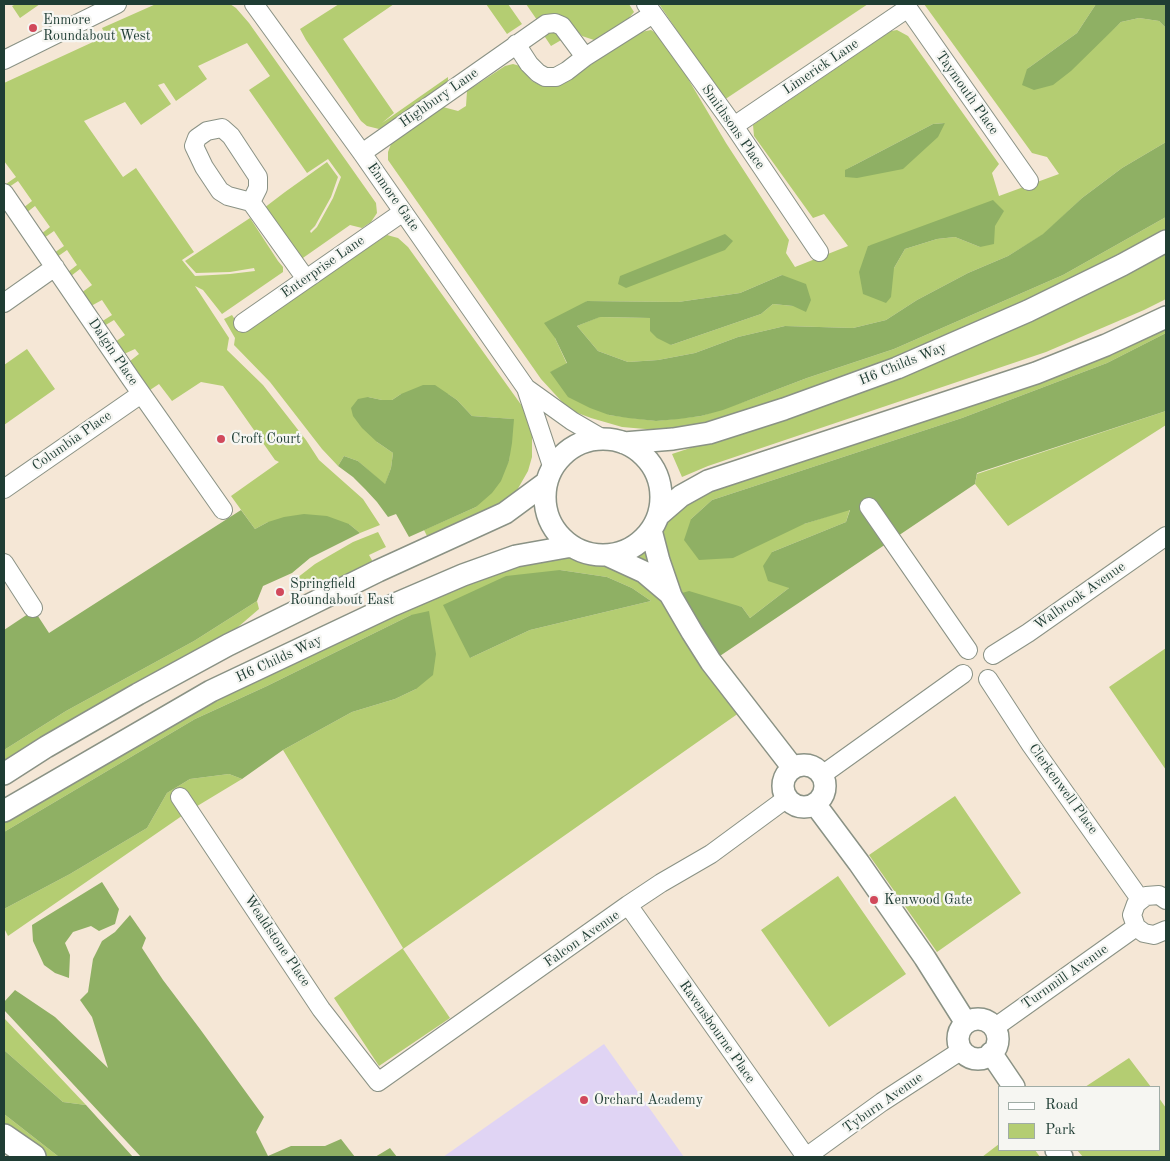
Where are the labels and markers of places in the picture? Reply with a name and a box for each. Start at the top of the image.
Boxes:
place label: Enmore Roundabout West [43,12,151,44]
marker: Enmore Roundabout West [27,22,39,34]
place label: Croft Court [231,431,301,447]
marker: Croft Court [215,433,227,445]
place label: Springfield Roundabout East [290,576,394,608]
marker: Springfield Roundabout East [274,586,286,598]
place label: Kenwood Gate [884,892,972,908]
marker: Kenwood Gate [868,894,880,906]
place label: Orchard Academy [594,1092,703,1108]
marker: Orchard Academy [578,1094,590,1106]

